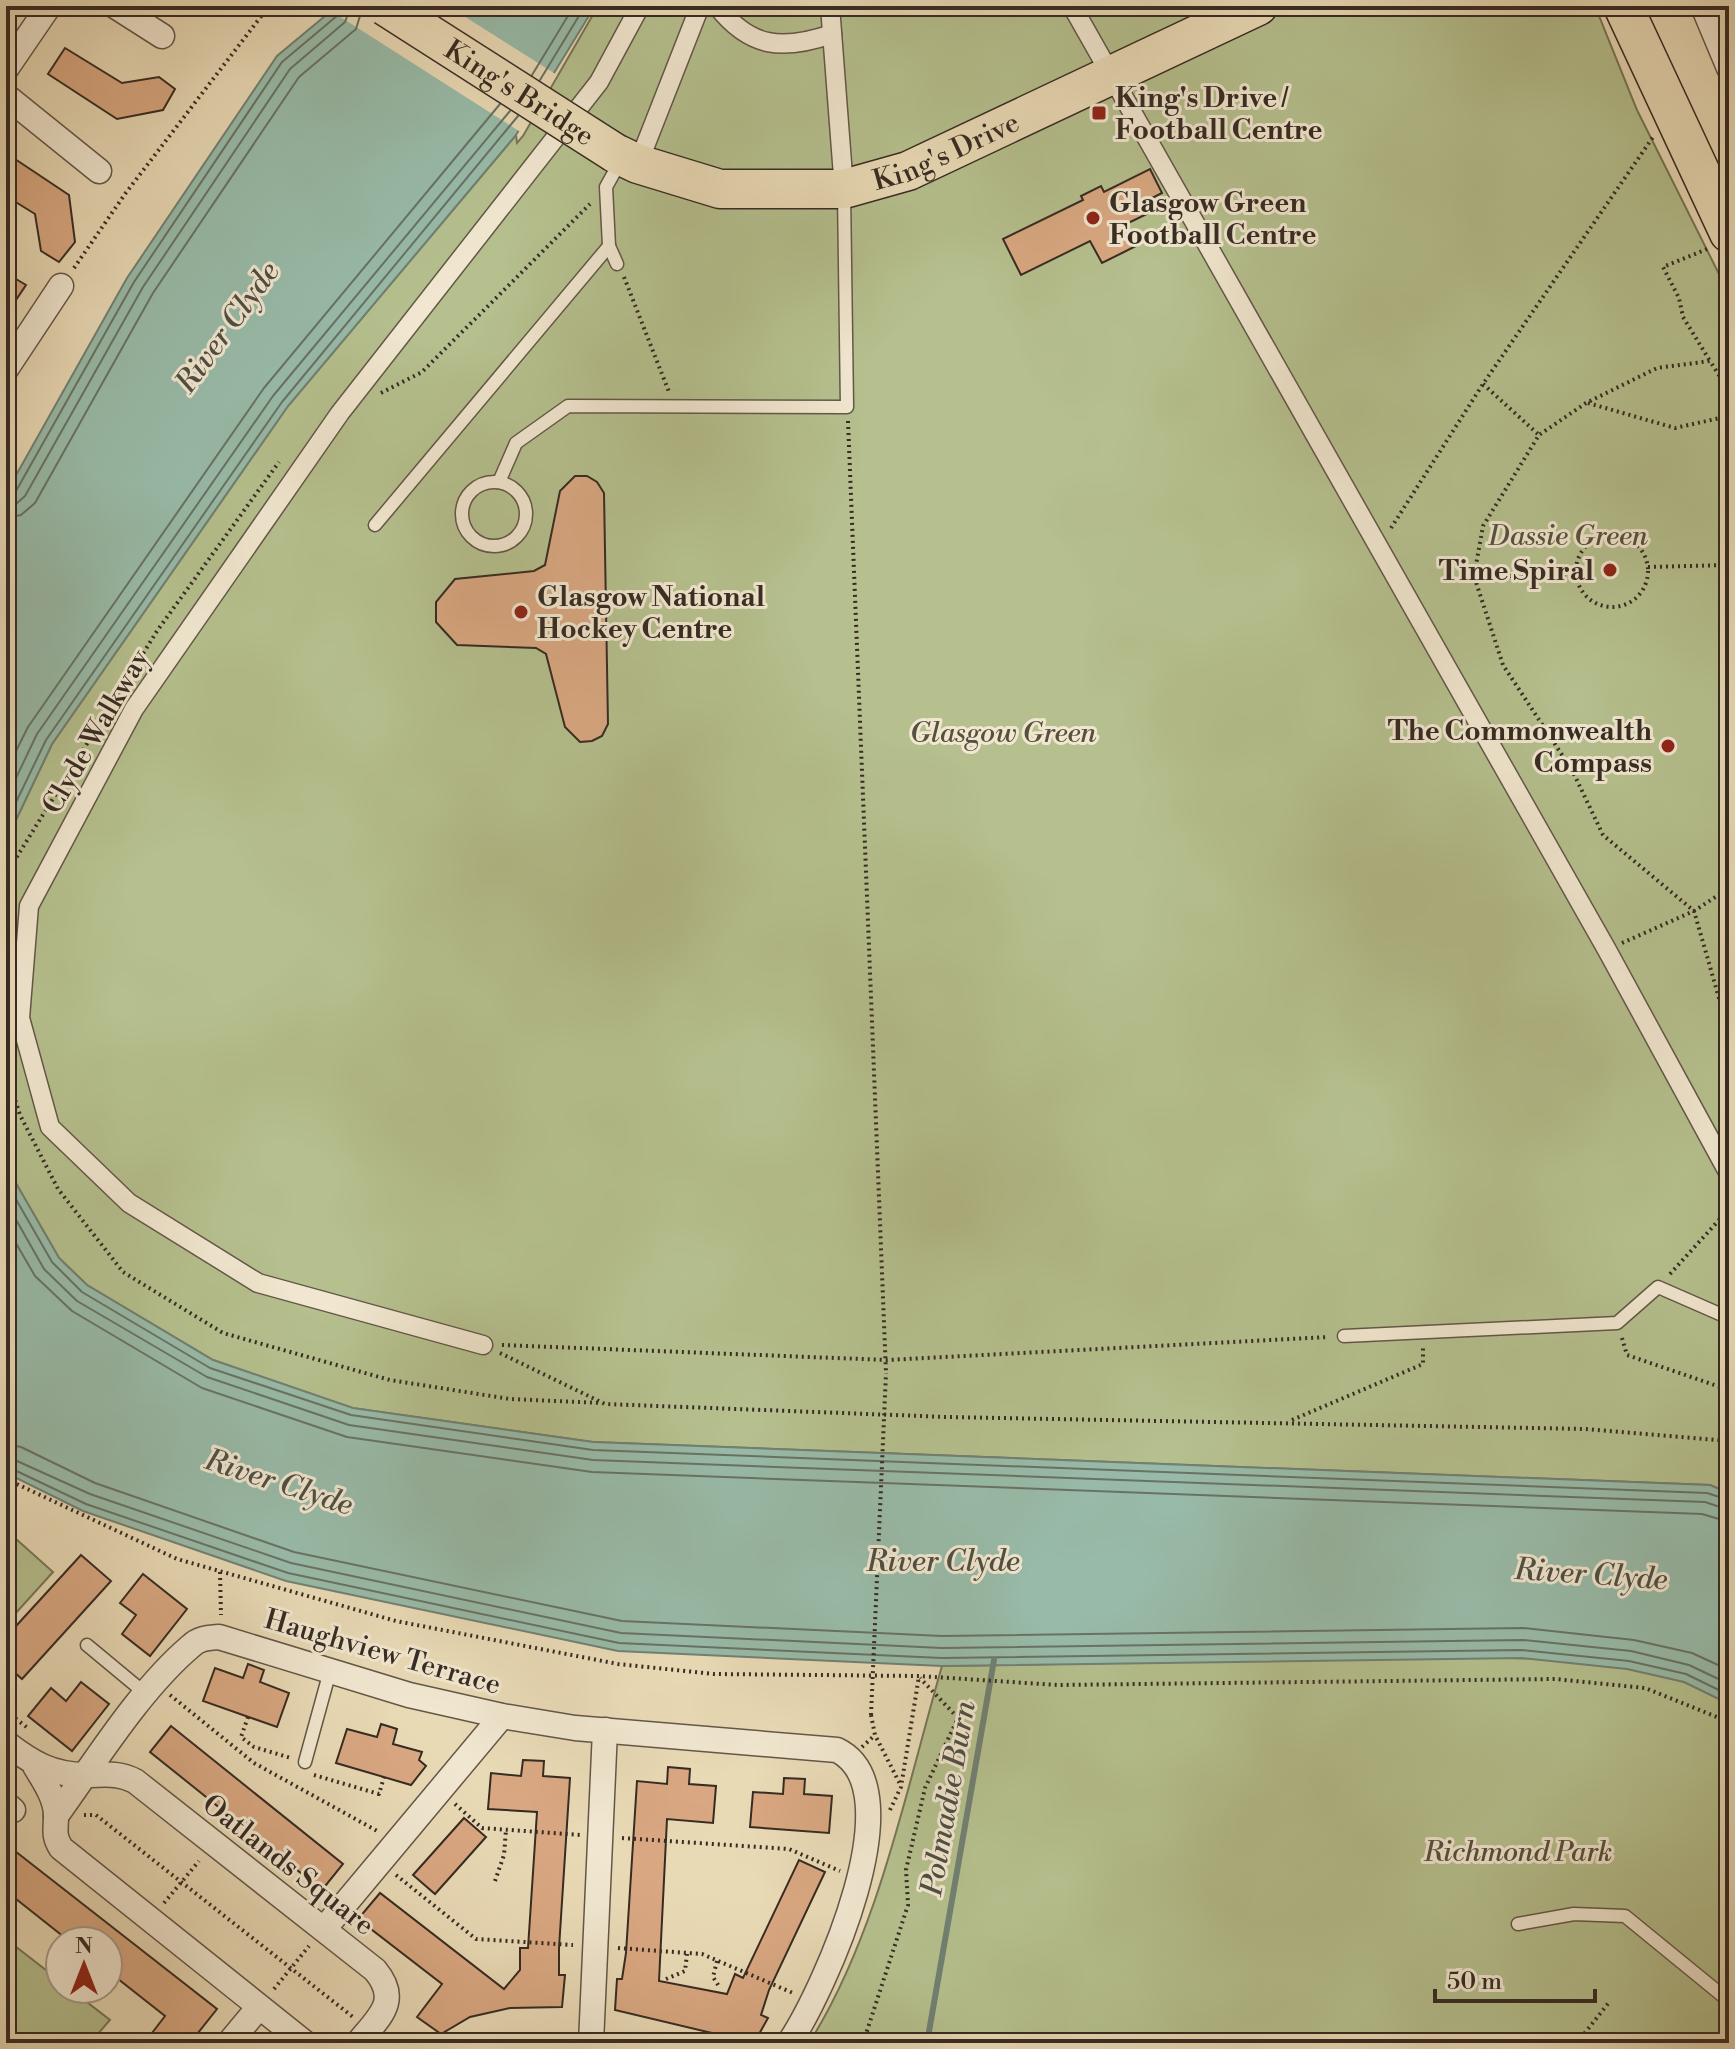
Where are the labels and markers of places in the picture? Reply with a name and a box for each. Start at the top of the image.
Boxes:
place label: King's Drive / Football Centre [1115,81,1323,148]
marker: King's Drive / Football Centre [1090,104,1108,122]
place label: Glasgow Green Football Centre [1109,186,1317,253]
marker: Glasgow Green Football Centre [1084,209,1102,227]
place label: Time Spiral [1439,554,1594,589]
marker: Time Spiral [1601,561,1619,579]
place label: Glasgow National Hockey Centre [537,580,765,647]
marker: Glasgow National Hockey Centre [512,603,530,621]
place label: The Commonwealth Compass [1388,714,1652,781]
marker: The Commonwealth Compass [1659,737,1677,755]

